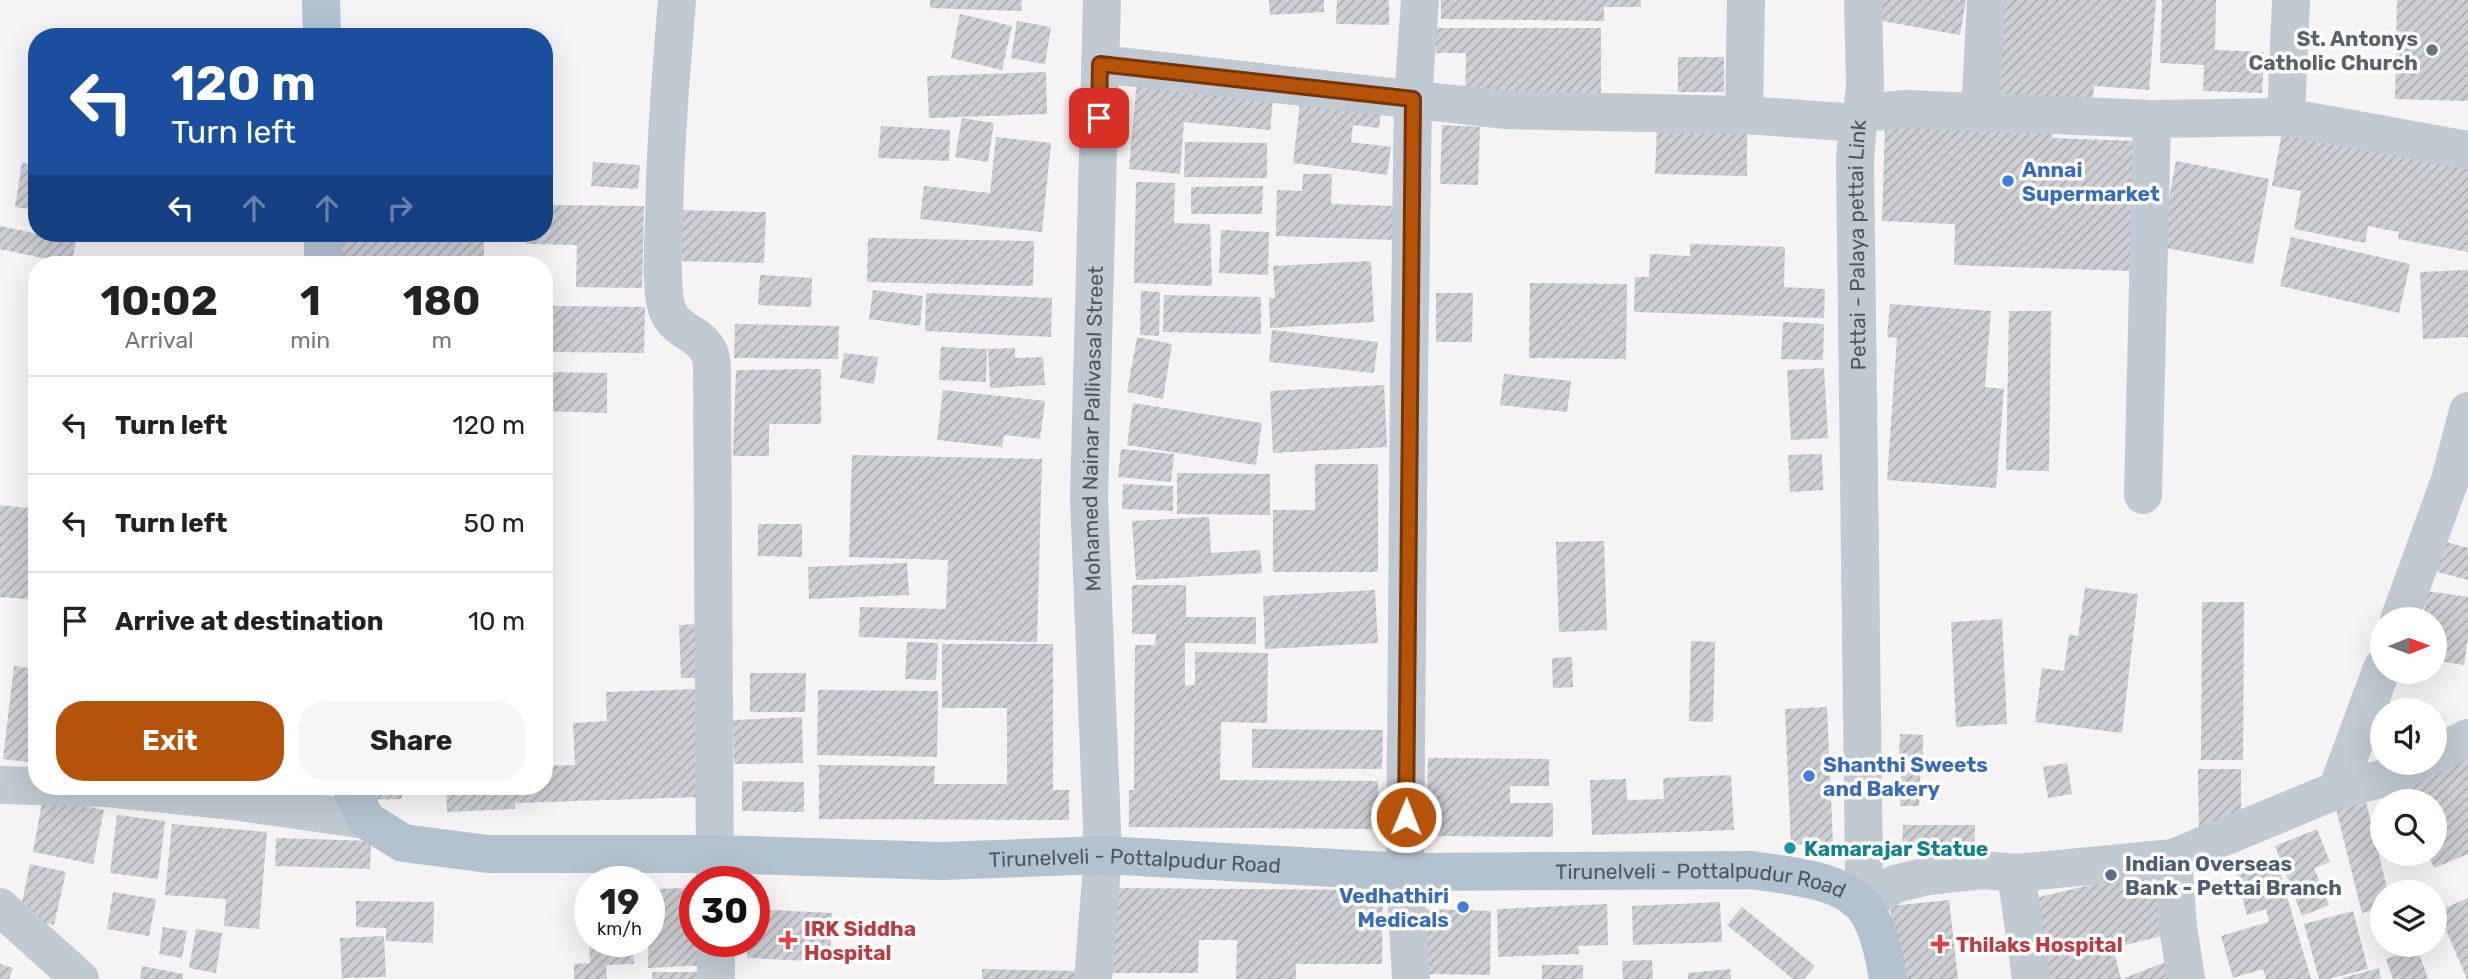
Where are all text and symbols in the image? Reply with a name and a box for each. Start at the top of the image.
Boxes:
place label: St. Antonys Catholic Church [2248,26,2418,75]
marker: St. Antonys Catholic Church [2424,42,2440,58]
text: 120 m [171,54,316,112]
icon: left [56,56,147,147]
pin [1069,88,1129,148]
icon: arrive [1080,99,1118,137]
text: Turn left [171,113,296,151]
street label: Pettai - Palaya pettai Link [1843,118,1871,371]
place label: Annai Supermarket [2022,157,2160,206]
marker: Annai Supermarket [2000,173,2016,189]
icon: left [162,189,200,227]
icon: ahead [235,189,273,227]
icon: ahead [308,189,346,227]
icon: right [381,189,419,227]
street label: Mohamed Nainar Pallivasal Street [1076,265,1108,592]
text: 10:02 [100,276,218,326]
text: 1 [300,276,321,326]
text: 180 [403,276,481,326]
text: Arrival [125,326,194,354]
text: min [290,326,330,354]
text: m [431,326,452,354]
icon: left [56,406,94,444]
text: Turn left [115,410,227,441]
text: 120 m [453,410,525,441]
icon: left [56,504,94,542]
text: Turn left [115,508,227,539]
text: 50 m [464,508,525,539]
icon: arrive [56,602,94,640]
text: Arrive at destination [115,606,383,637]
text: 10 m [468,606,525,637]
north arrow [2370,607,2446,684]
map controls [2370,607,2447,957]
button: sound [2370,698,2447,775]
button: Exit [56,701,284,781]
button: Share [298,701,525,781]
place label: Shanthi Sweets and Bakery [1823,752,1988,801]
marker: Shanthi Sweets and Bakery [1801,768,1817,784]
position arrow [1369,780,1443,854]
button: search [2370,789,2447,866]
place label: Kamarajar Statue [1804,836,1988,861]
marker: Kamarajar Statue [1782,840,1798,856]
street label: Tirunelveli - Pottalpudur Road [988,842,1282,877]
place label: Indian Overseas Bank - Pettai Branch [2125,851,2342,900]
street label: Tirunelveli - Pottalpudur Road [1555,857,1850,903]
speed limit sign: 30 [679,866,770,957]
marker: Indian Overseas Bank - Pettai Branch [2103,867,2119,883]
button: layers [2370,880,2447,957]
text: 19 [600,881,639,923]
place label: Vedhathiri Medicals [1339,883,1449,932]
marker: Vedhathiri Medicals [1455,899,1471,915]
place label: IRK Siddha Hospital [804,916,916,965]
text: km/h [597,918,642,940]
marker: IRK Siddha Hospital [778,930,798,950]
place label: Thilaks Hospital [1956,932,2123,957]
marker: Thilaks Hospital [1930,934,1950,954]

